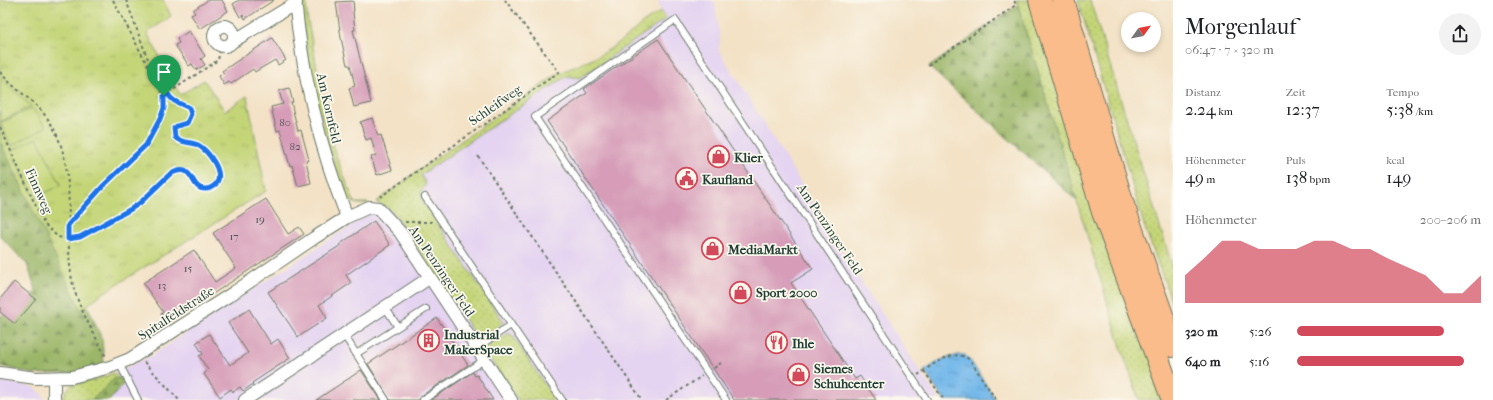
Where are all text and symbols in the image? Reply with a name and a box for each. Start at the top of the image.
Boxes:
north arrow [1121,12,1161,52]
map controls [1121,12,1161,52]
button: share [1439,13,1481,55]
text: Morgenlauf [1185,14,1296,40]
text: 06:47 · 7 × 320 m [1185,42,1274,57]
pin [147,55,181,96]
icon: arrive [153,61,175,83]
street label: Am Kornfeld [313,70,345,146]
street label: Schleifweg [466,81,525,129]
text: Distanz [1185,86,1221,99]
text: Zeit [1286,86,1306,99]
text: Tempo [1386,86,1419,99]
text: 2.24 [1185,99,1216,119]
text: 12:37 [1286,99,1320,119]
text: 5:38 [1386,99,1413,119]
text: km [1216,105,1233,118]
text: /km [1413,105,1433,118]
house number: 80 [279,116,291,129]
house number: 82 [289,140,301,153]
shop icon: Klier [705,144,731,170]
place label: Klier [734,150,763,165]
text: Höhenmeter [1185,154,1246,167]
text: Puls [1286,154,1306,167]
text: kcal [1386,154,1405,167]
street label: Finnweg [22,166,56,217]
public building icon: Kaufland [674,166,700,192]
text: 49 [1185,167,1204,187]
text: 138 [1286,167,1307,187]
text: 149 [1386,167,1411,187]
place label: Kaufland [702,172,754,187]
text: m [1204,173,1215,186]
text: bpm [1307,173,1330,186]
street label: Am Penzinger Feld [794,180,866,278]
text: Höhenmeter [1185,212,1257,227]
text: 200–206 m [1420,212,1481,227]
house number: 19 [255,213,265,226]
street label: Am Penzinger Feld [406,222,478,320]
house number: 17 [229,230,239,243]
shop icon: MediaMarkt [700,236,726,262]
place label: MediaMarkt [727,242,798,257]
house number: 15 [184,262,193,275]
house number: 13 [158,279,166,292]
shop icon: Sport 2000 [728,279,754,305]
street label: Spitalfeldstraße [135,283,217,343]
place label: Sport 2000 [756,285,818,301]
text: 320 m [1185,324,1218,339]
text: 5:26 [1249,324,1272,339]
place label: Industrial MakerSpace [443,327,513,358]
building icon: Industrial MakerSpace [415,328,441,354]
restaurant icon: Ihle [763,330,789,356]
place label: Ihle [792,336,815,351]
text: 640 m [1185,354,1220,369]
text: 5:16 [1249,354,1269,369]
place label: Siemes Schuhcenter [814,361,885,391]
shop icon: Siemes Schuhcenter [785,362,811,388]

